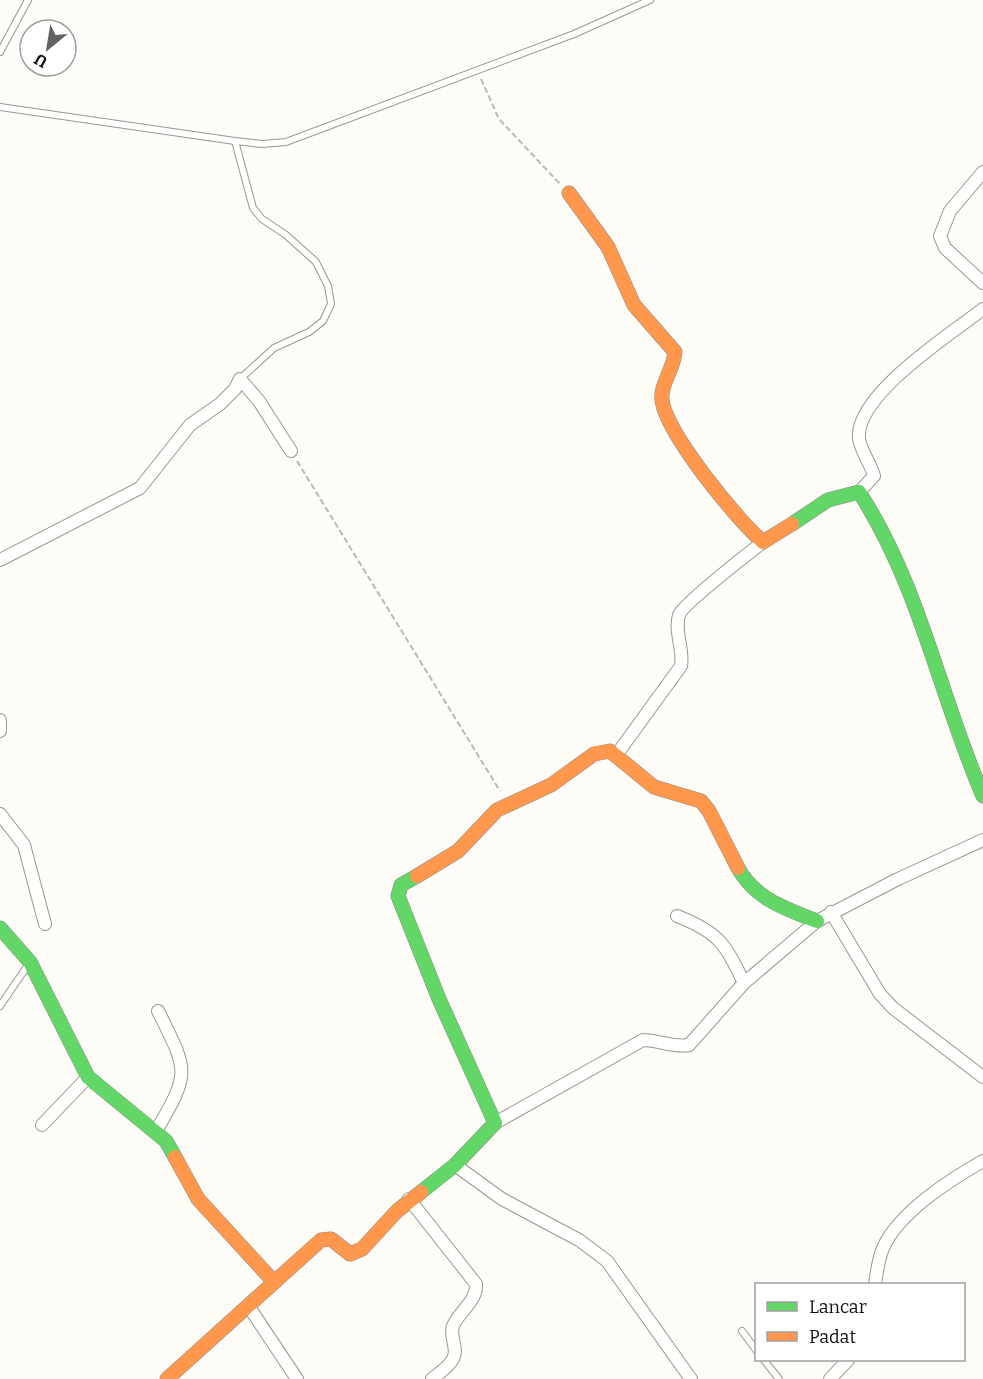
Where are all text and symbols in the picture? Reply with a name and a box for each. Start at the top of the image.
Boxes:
north arrow [18,18,78,78]
text: U [31,49,51,72]
legend [755,1283,965,1361]
text: Lancar [809,1296,867,1318]
text: Padat [809,1326,856,1348]

